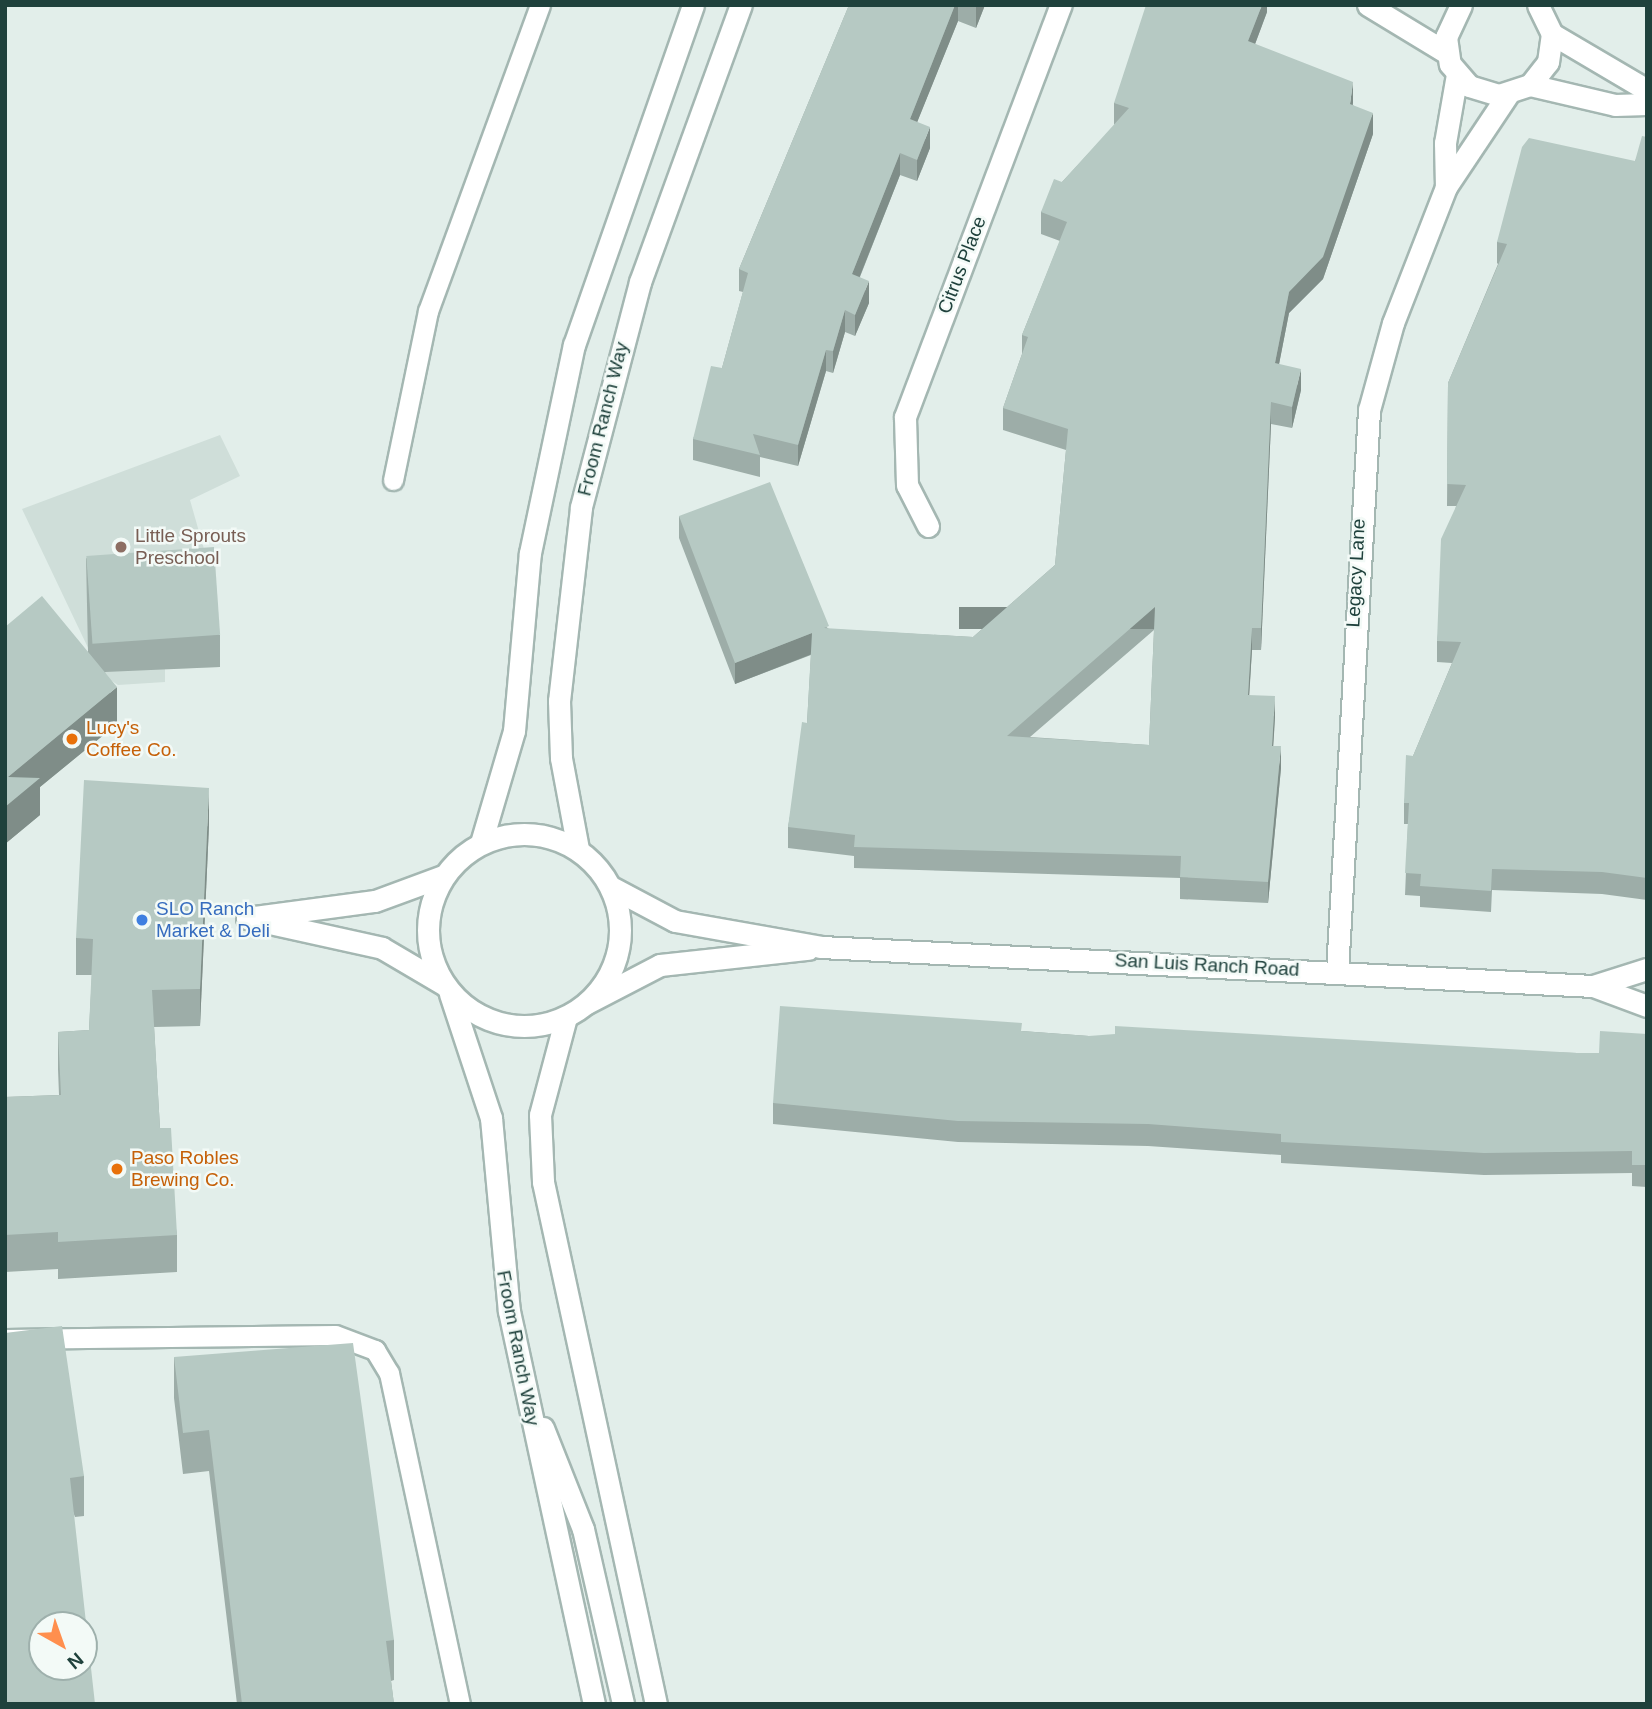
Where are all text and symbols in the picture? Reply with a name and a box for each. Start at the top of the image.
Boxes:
street label: Citrus Place [933,213,991,317]
street label: Froom Ranch Way [573,340,633,498]
street label: Legacy Lane [1342,518,1370,628]
place label: Little Sprouts Preschool [135,525,246,569]
marker: Little Sprouts Preschool [113,539,129,555]
place label: Lucy's Coffee Co. [86,717,176,761]
marker: Lucy's Coffee Co. [64,731,80,747]
place label: SLO Ranch Market & Deli [156,898,270,942]
marker: SLO Ranch Market & Deli [134,912,150,928]
street label: San Luis Ranch Road [1114,949,1300,981]
place label: Paso Robles Brewing Co. [131,1147,239,1191]
marker: Paso Robles Brewing Co. [109,1161,125,1177]
street label: Froom Ranch Way [492,1268,544,1428]
north arrow [28,1611,98,1681]
text: N [64,1648,88,1673]

